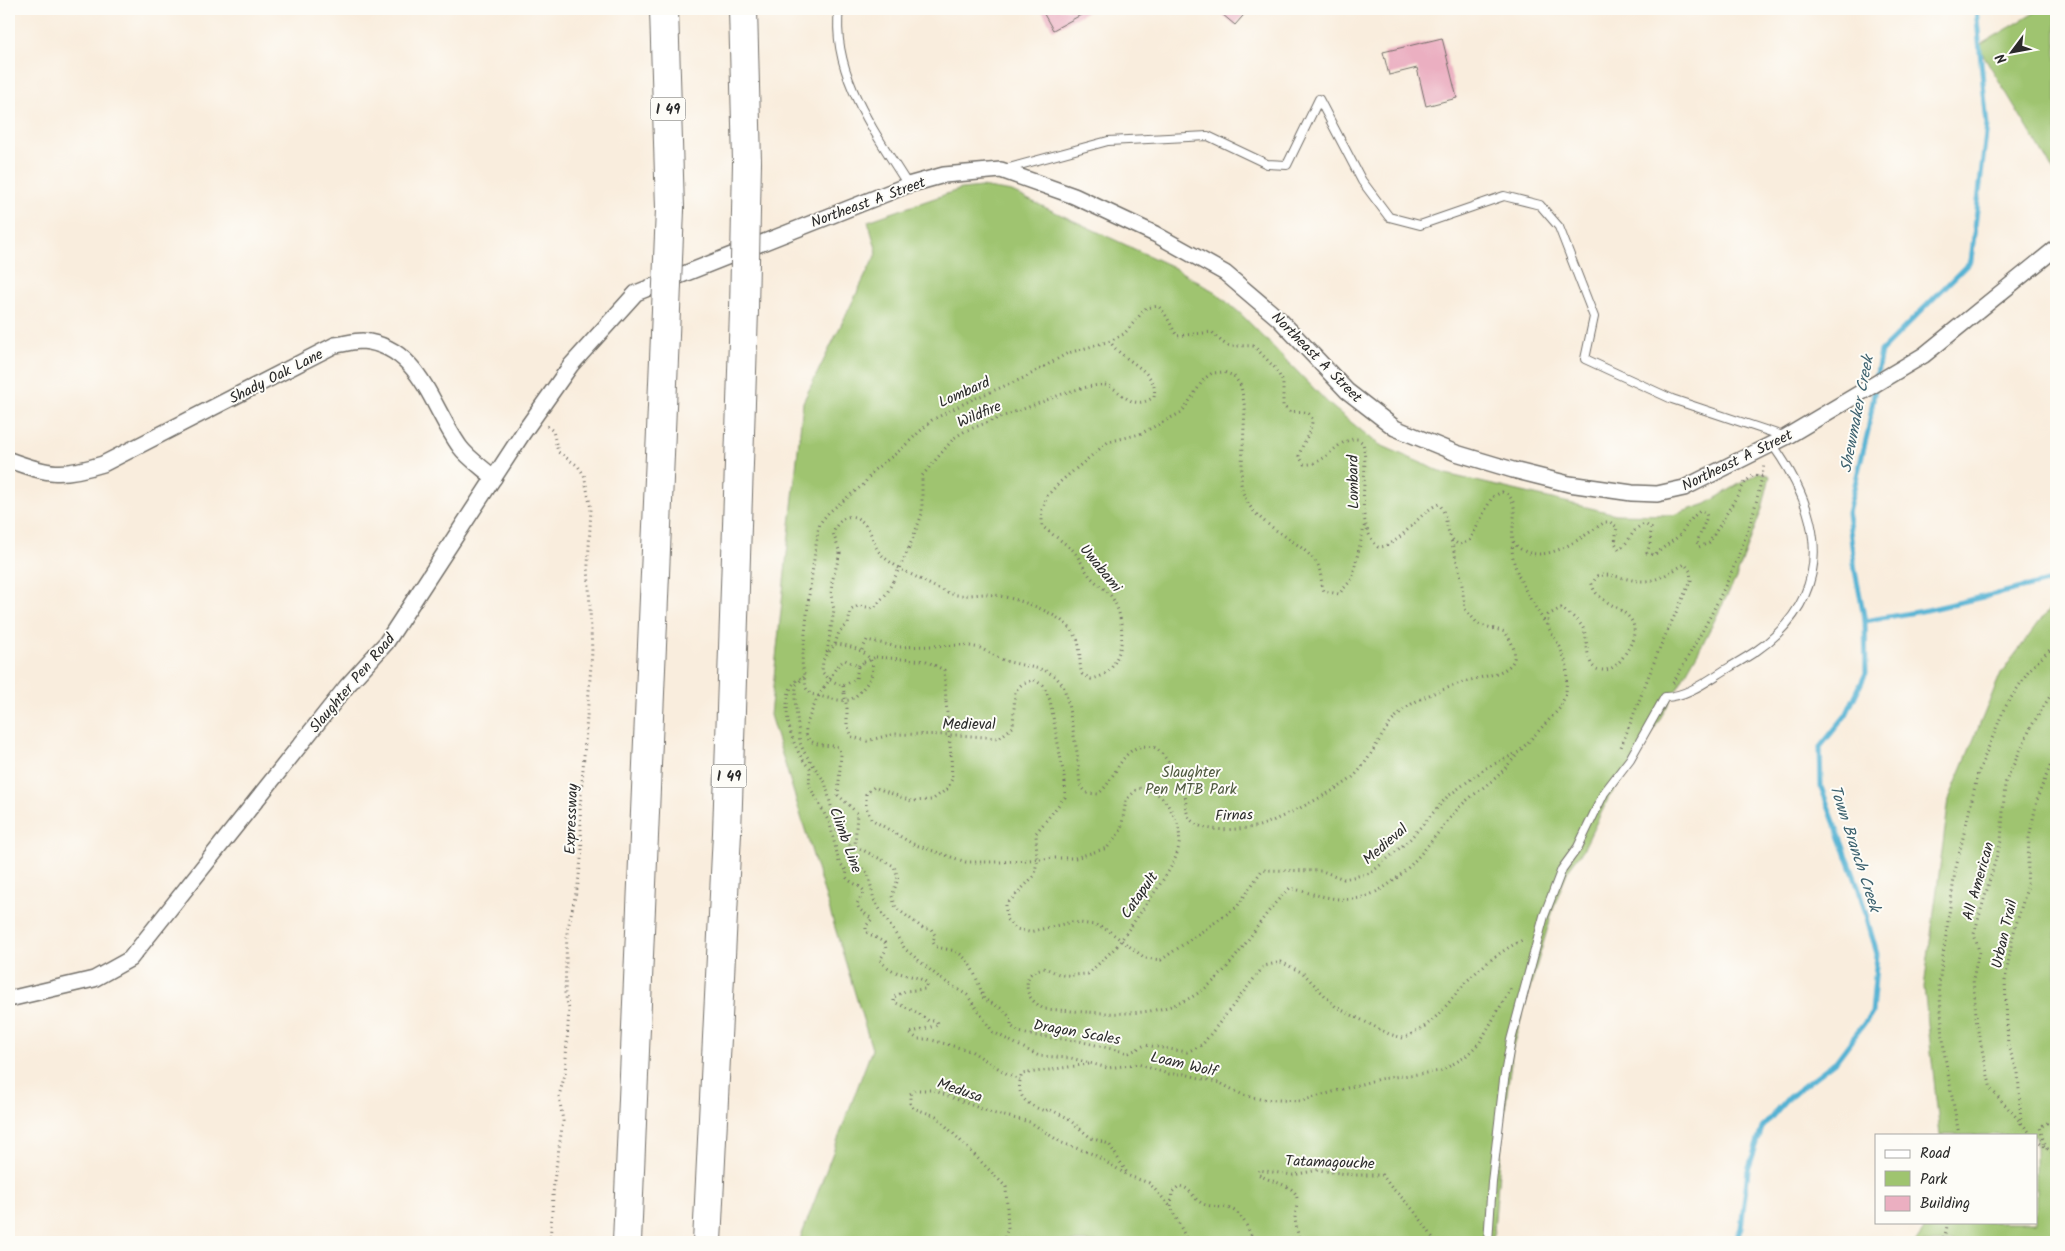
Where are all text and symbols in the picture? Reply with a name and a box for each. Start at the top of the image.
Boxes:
north arrow [1988,28,2038,78]
text: N [1990,49,2013,68]
road number: I 49 [650,98,686,120]
street label: Northeast A Street [807,171,929,235]
street label: Northeast A Street [1265,306,1368,409]
street label: Shady Oak Lane [225,343,328,411]
water label: Shewmaker Creek [1834,351,1882,475]
street label: Lombard [935,371,995,415]
street label: Wildfire [953,395,1006,435]
street label: Northeast A Street [1678,424,1797,498]
street label: Lombard [1342,454,1366,509]
street label: Uwabami [1073,539,1128,599]
street label: Slaughter Pen Road [304,628,402,739]
street label: Medieval [942,713,996,737]
park label: Slaughter Pen MTB Park [1145,761,1238,802]
road number: I 49 [712,764,746,788]
street label: Expressway [559,782,585,855]
water label: Town Branch Creek [1822,782,1888,917]
street label: Firnas [1215,803,1254,829]
street label: Climb Line [822,804,868,877]
street label: Medieval [1358,818,1414,871]
street label: All American [1956,839,2002,923]
street label: Catapult [1115,867,1165,924]
street label: Urban Trail [1985,897,2025,971]
street label: Dragon Scales [1031,1014,1123,1053]
street label: Loam Wolf [1148,1046,1221,1085]
street label: Medusa [934,1072,986,1110]
legend [1875,1134,2038,1224]
text: Road [1920,1142,1951,1166]
street label: Tatamagouche [1285,1149,1375,1177]
text: Park [1920,1168,1948,1192]
text: Building [1920,1192,1970,1216]

